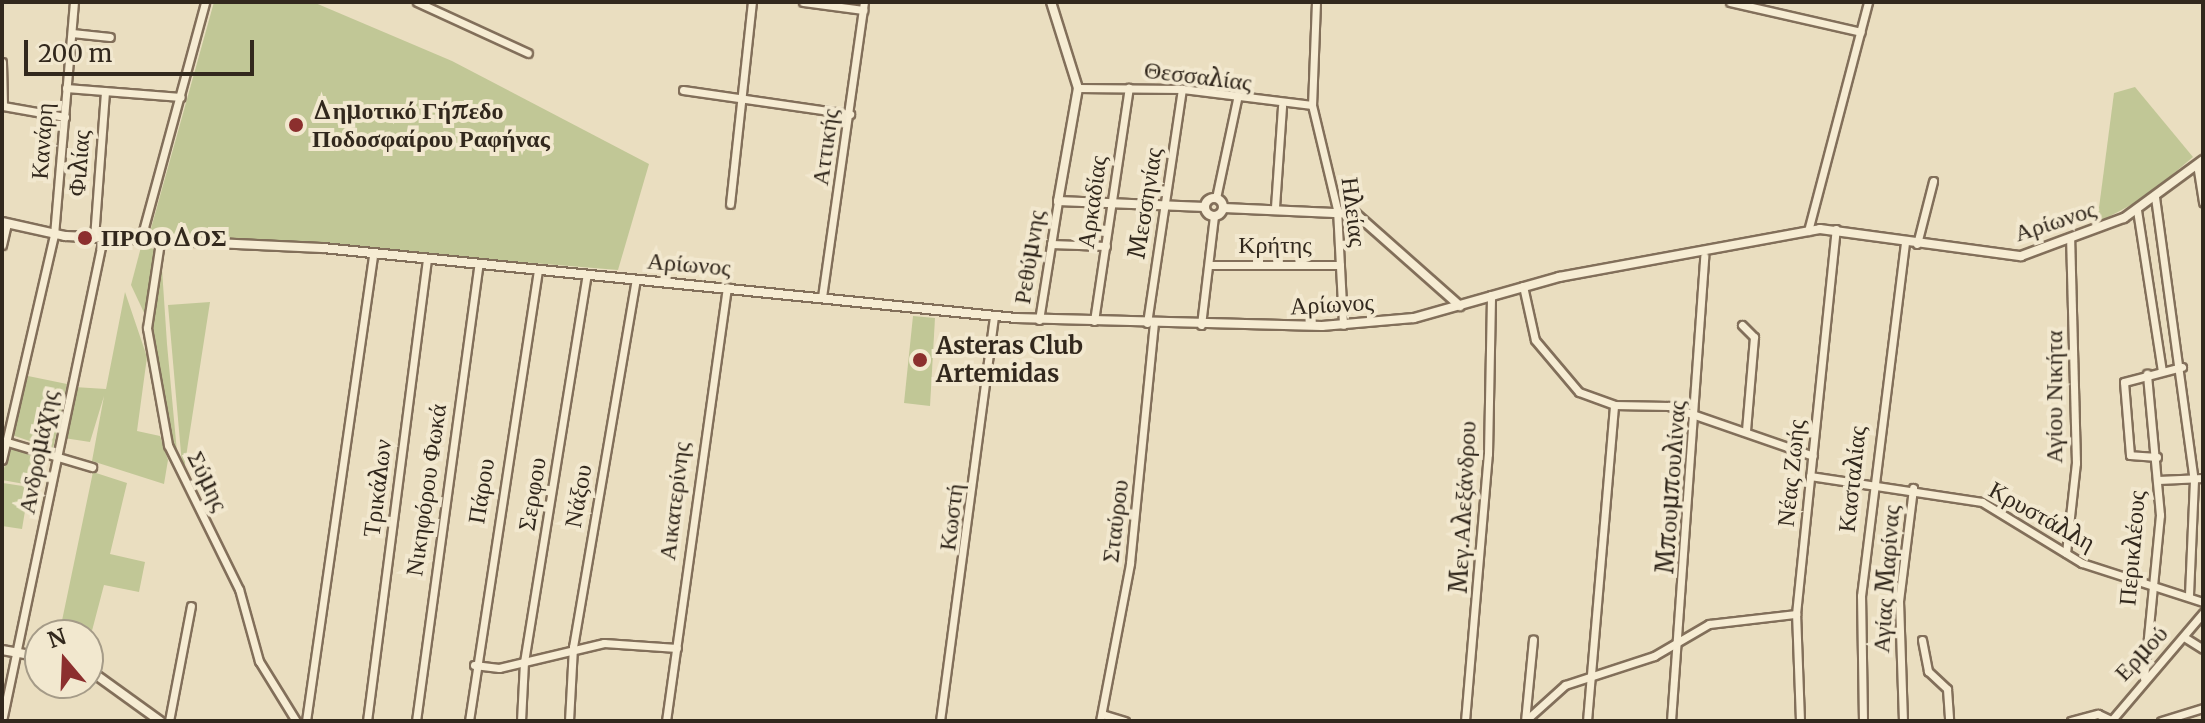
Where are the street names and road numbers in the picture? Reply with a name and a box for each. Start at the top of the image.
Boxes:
street label: Θεσσαλίας [1142,55,1254,97]
street label: Κανάρη [25,102,59,180]
street label: Αττικής [805,107,845,187]
street label: Φιλίας [62,129,96,197]
street label: Μεσσηνίας [1122,146,1168,260]
street label: Αρκαδίας [1071,154,1113,250]
street label: Ηλείας [1335,176,1373,248]
street label: Αρίωνος [2011,194,2099,248]
street label: Ρεθύμνης [1007,208,1051,306]
street label: Κρήτης [1238,231,1312,259]
street label: Αρίωνος [646,246,732,282]
street label: Αρίωνος [1289,287,1375,321]
street label: Αγίου Νικήτα [2040,331,2068,463]
street label: Ανδρομάχης [12,388,64,516]
street label: Μπουμπουλίνας [1651,400,1691,574]
street label: Νικηφόρου Φωκά [400,402,452,578]
street label: Νέας Ζωής [1771,418,1811,528]
street label: Μεγ.Αλεξάνδρου [1444,420,1482,594]
street label: Κασταλίας [1832,424,1872,534]
street label: Τρικάλων [357,438,397,538]
street label: Αικατερίνης [652,440,696,562]
street label: Σύμης [181,446,235,516]
street label: Σερφου [512,455,552,533]
street label: Πάρου [462,456,500,526]
street label: Νάξου [558,462,598,530]
street label: Κρυστάλλη [1984,475,2100,557]
street label: Σταύρου [1096,478,1134,564]
street label: Κωστή [933,482,969,552]
street label: Περικλέους [2113,489,2151,607]
street label: Αγίας Μαρίνας [1866,504,1906,654]
street label: Ερμού [2108,619,2174,687]

